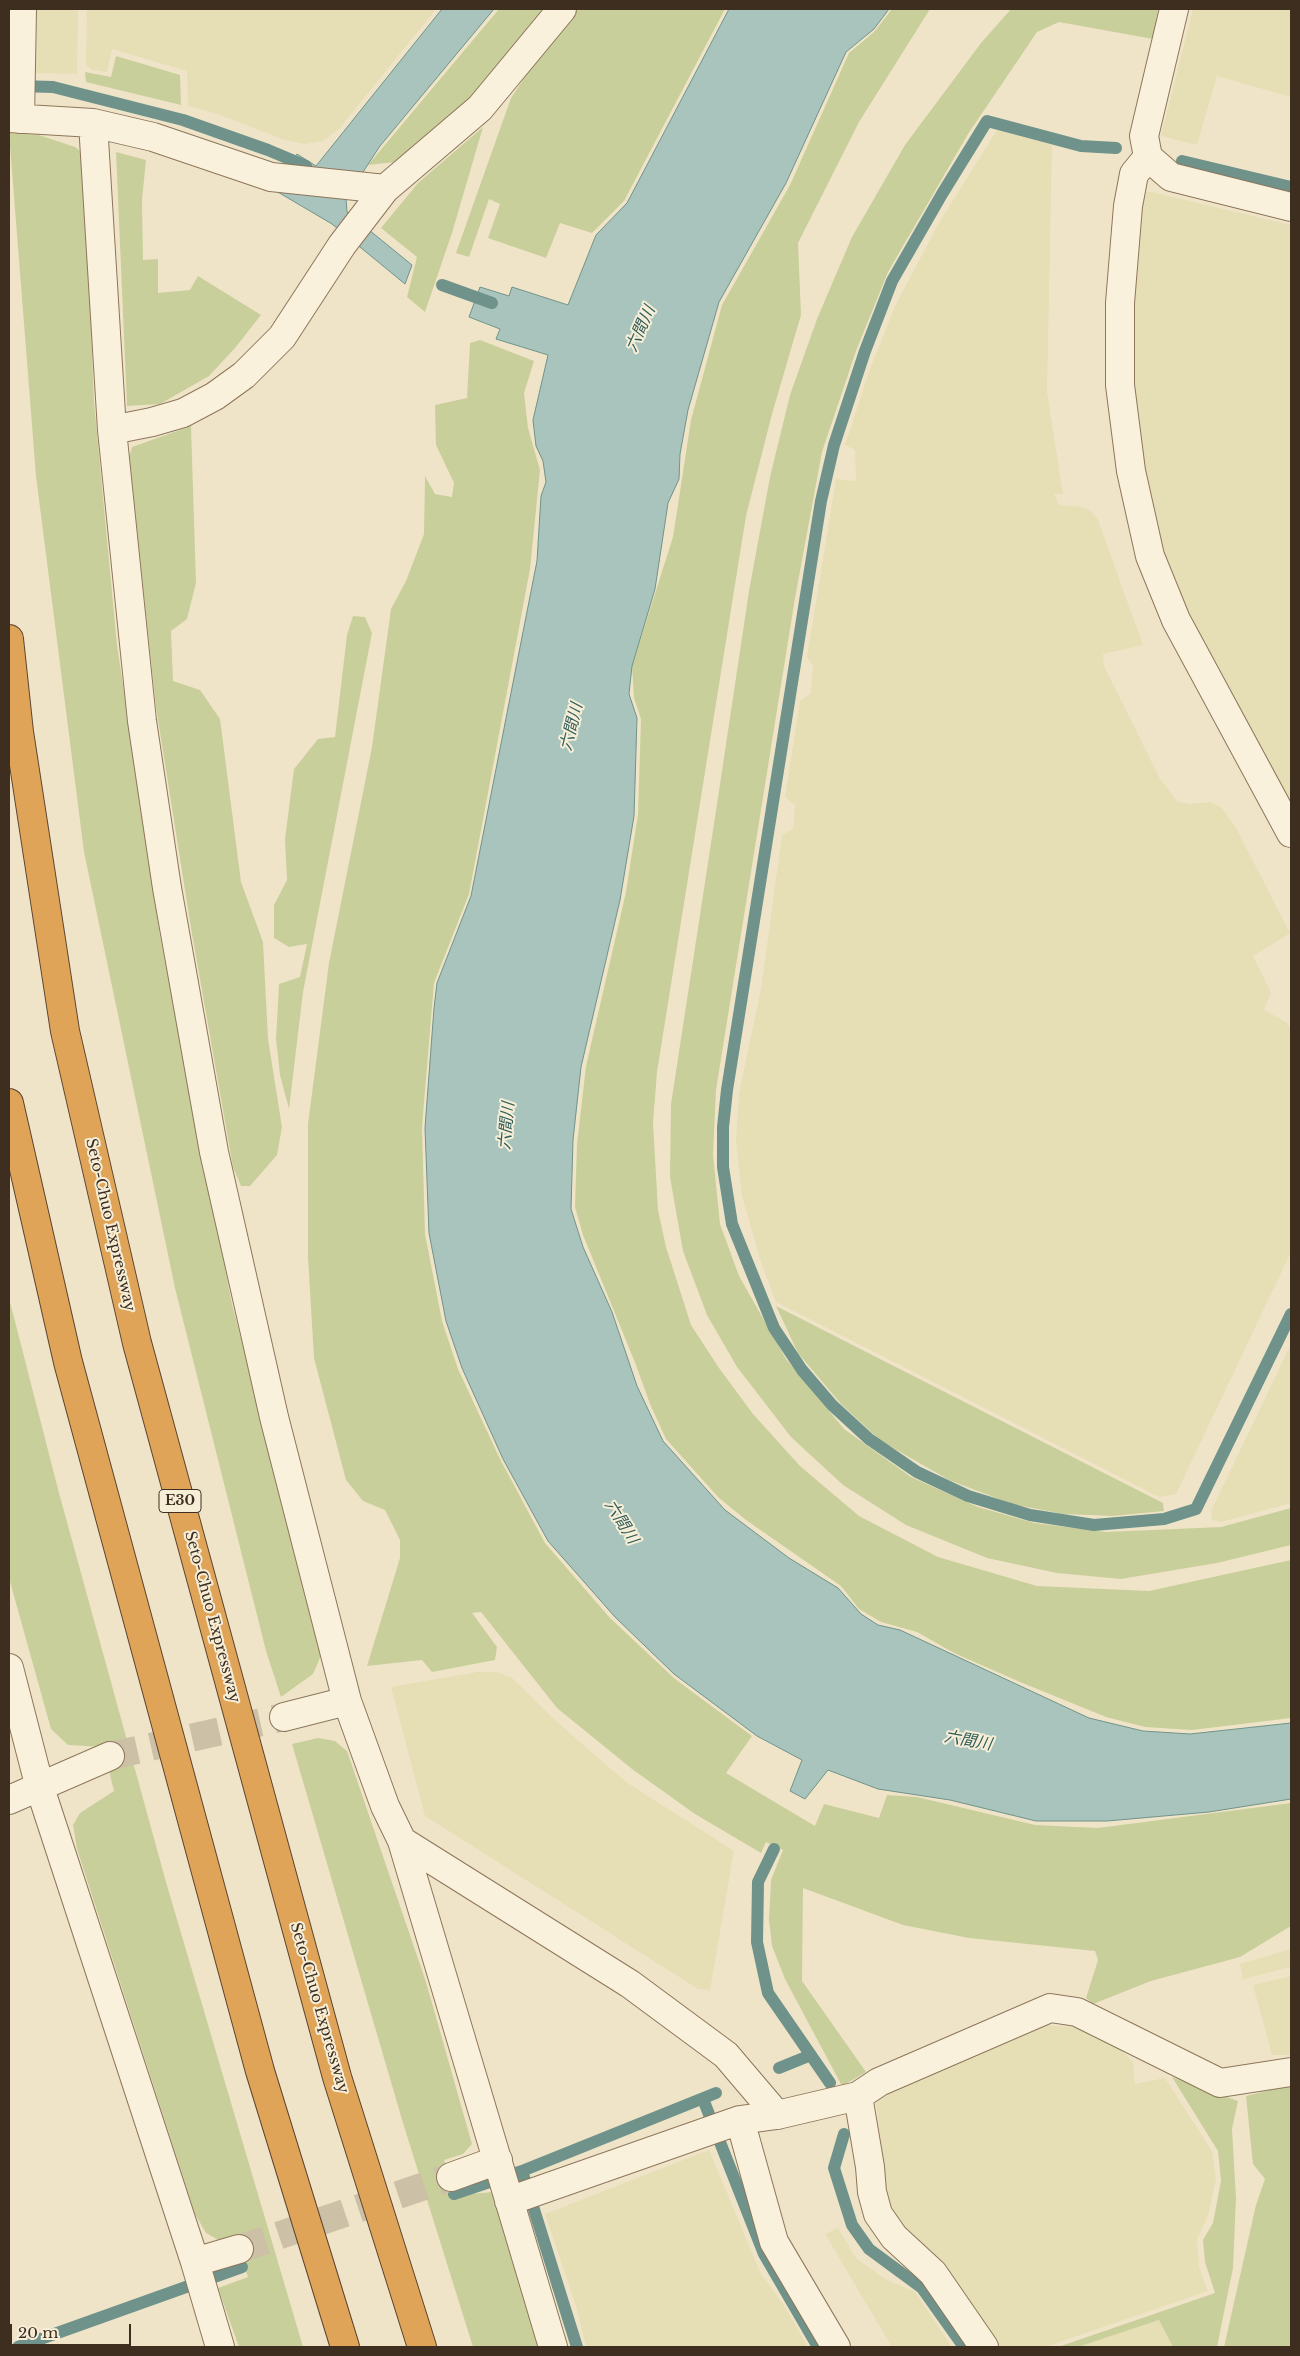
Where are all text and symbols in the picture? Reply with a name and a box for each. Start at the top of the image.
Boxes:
water label: 六間川 [622,303,660,355]
water label: 六間川 [557,701,587,753]
water label: 六間川 [495,1101,519,1151]
street label: Seto-Chuo Expressway [81,1137,139,1313]
road number: E30 [159,1490,201,1512]
water label: 六間川 [600,1497,642,1547]
street label: Seto-Chuo Expressway [180,1529,244,1705]
water label: 六間川 [943,1727,993,1755]
street label: Seto-Chuo Expressway [286,1921,352,2095]
scale bar [12,2314,134,2346]
text: 20 m [18,2323,58,2342]

